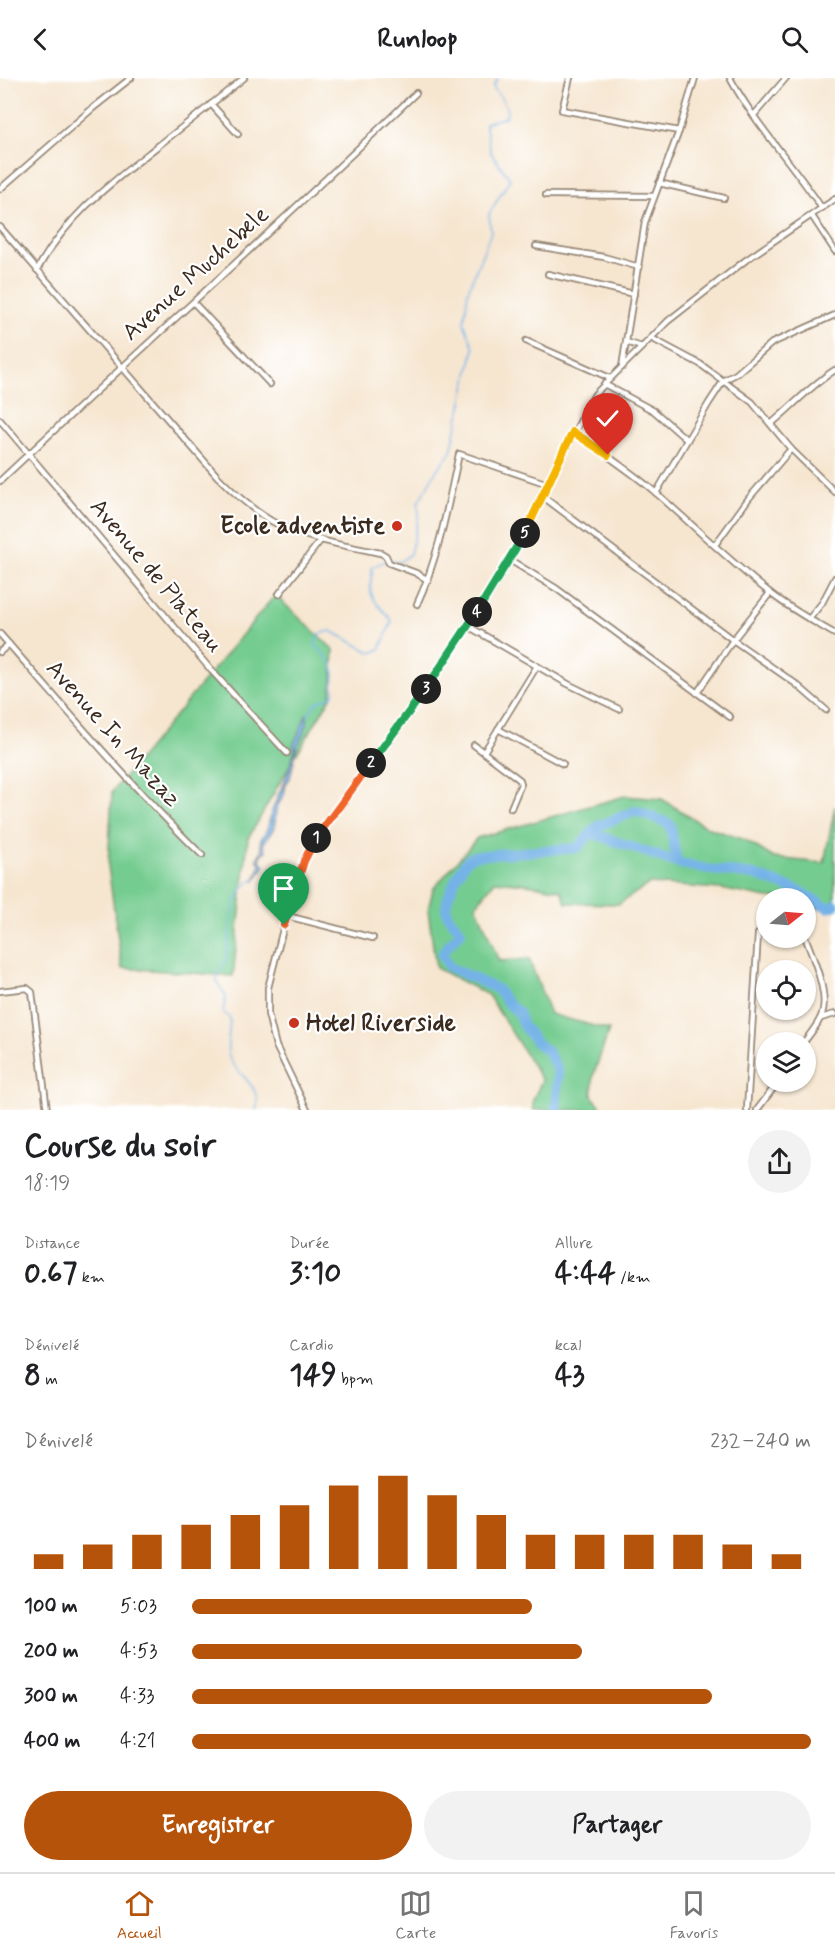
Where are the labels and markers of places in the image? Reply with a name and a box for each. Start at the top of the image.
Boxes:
pin [582,393,633,455]
place label: Ecole adventiste [220,511,385,542]
pin: 5 [510,518,540,548]
marker: Ecole adventiste [390,519,404,533]
pin: 4 [462,597,492,627]
pin: 3 [411,674,441,704]
pin: 2 [356,748,386,778]
pin: 1 [301,823,331,853]
pin [258,863,309,925]
place label: Hotel Riverside [306,1008,456,1039]
marker: Hotel Riverside [287,1016,301,1030]

